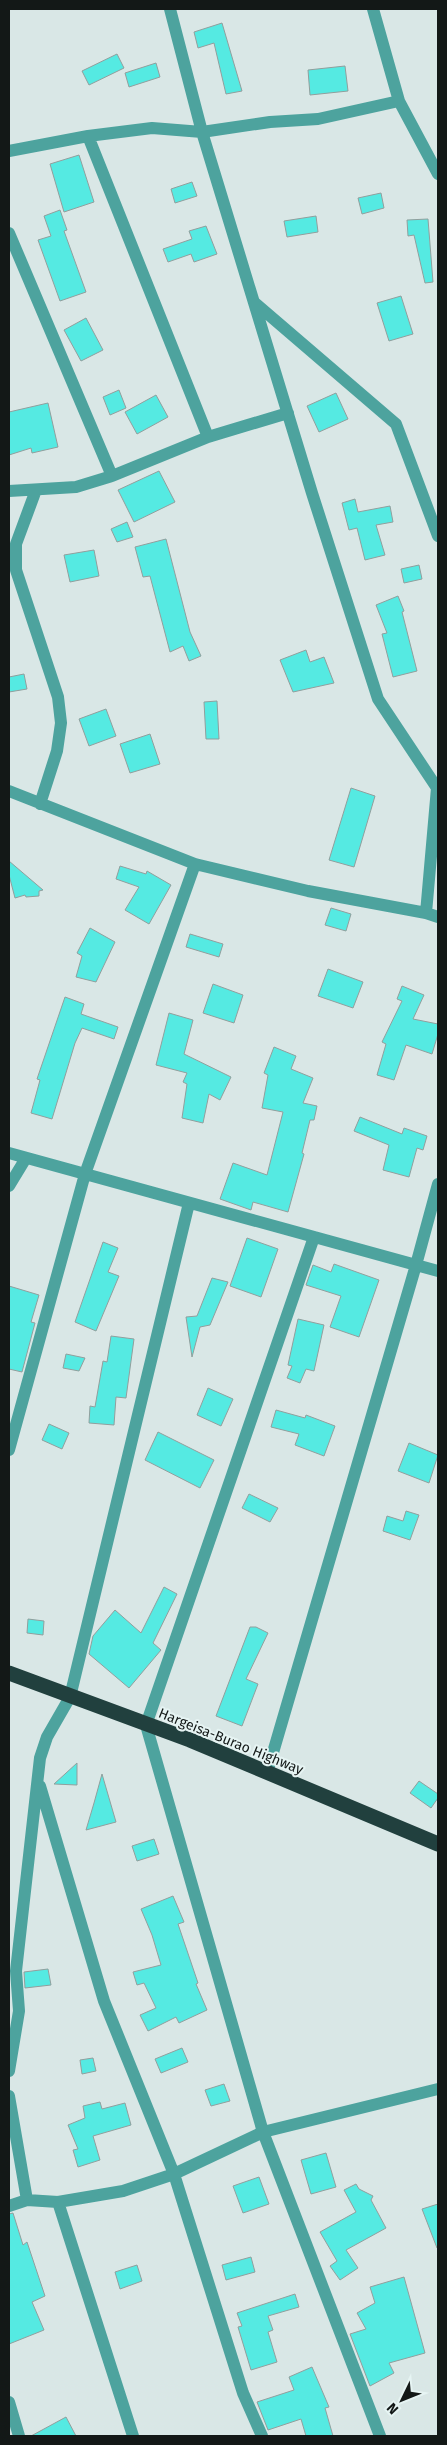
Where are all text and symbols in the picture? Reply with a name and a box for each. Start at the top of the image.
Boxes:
street label: Hargeisa-Burao Highway [156,1705,306,1778]
north arrow [377,2375,427,2425]
text: N [383,2399,402,2418]

